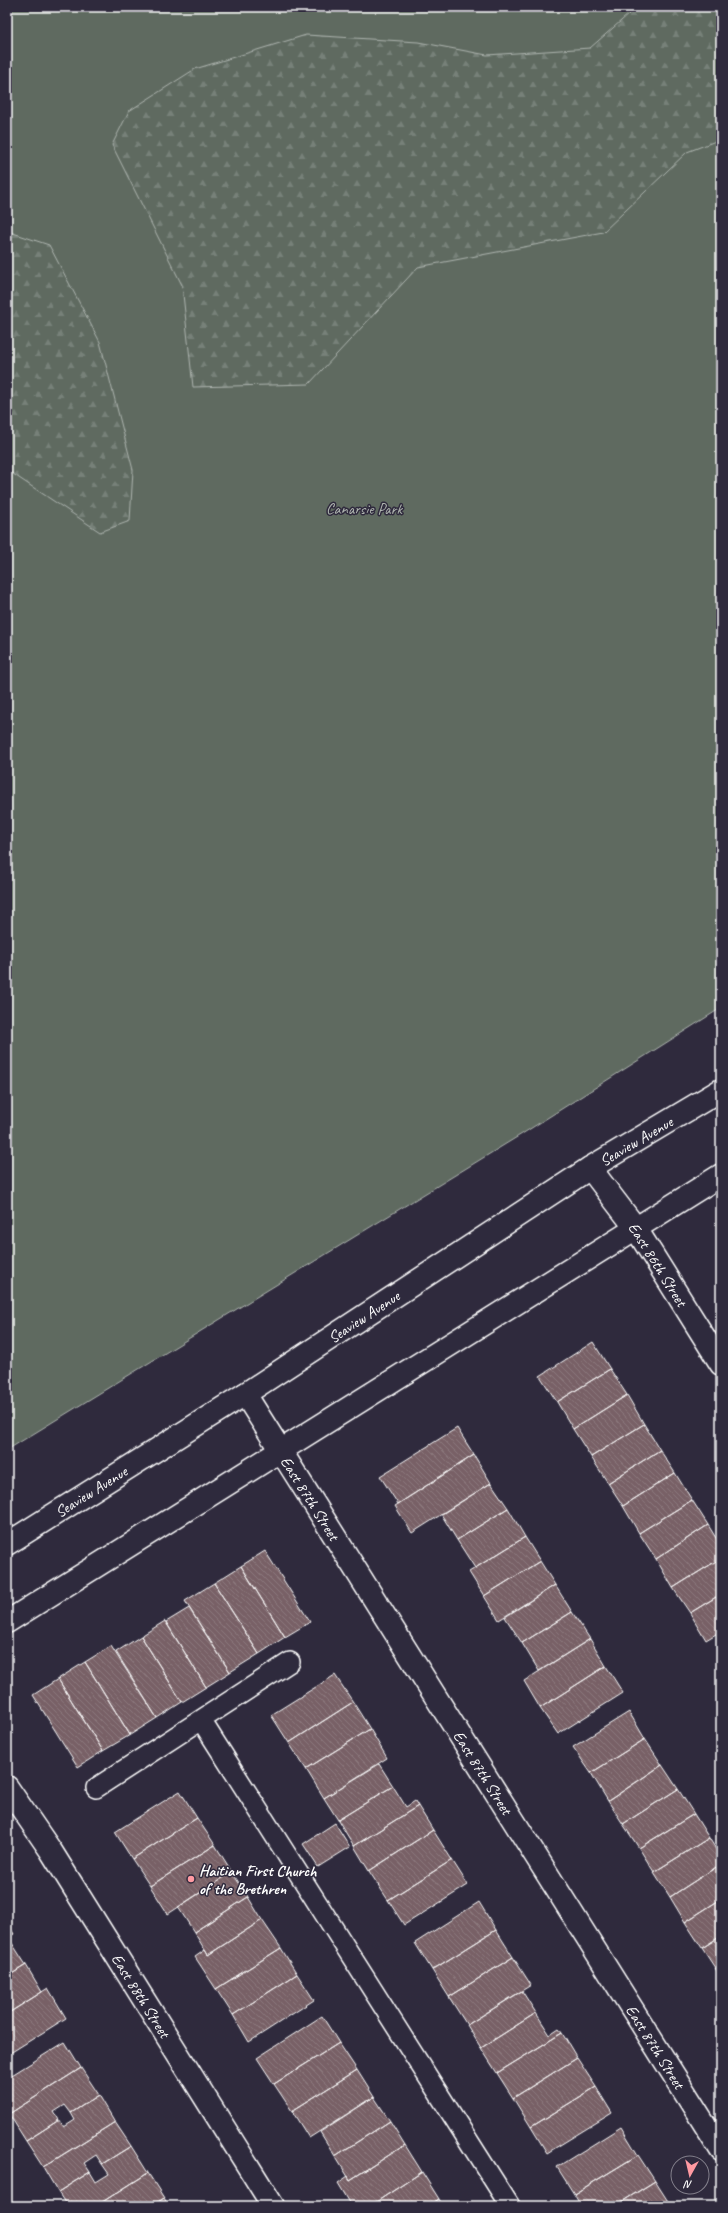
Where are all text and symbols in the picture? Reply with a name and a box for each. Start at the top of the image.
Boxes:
park label: Canarsie Park [326,499,403,519]
street label: Seaview Avenue [596,1111,678,1171]
street label: East 86th Street [624,1219,692,1312]
street label: Seaview Avenue [324,1285,405,1348]
street label: East 87th Street [276,1453,345,1546]
street label: Seaview Avenue [51,1461,133,1522]
street label: East 87th Street [448,1727,517,1820]
place label: Haitian First Church of the Brethren [199,1861,317,1899]
marker: Haitian First Church of the Brethren [186,1874,196,1884]
street label: East 88th Street [107,1950,175,2043]
street label: East 87th Street [621,2001,690,2094]
north arrow [670,2155,710,2195]
text: N [682,2177,693,2192]

